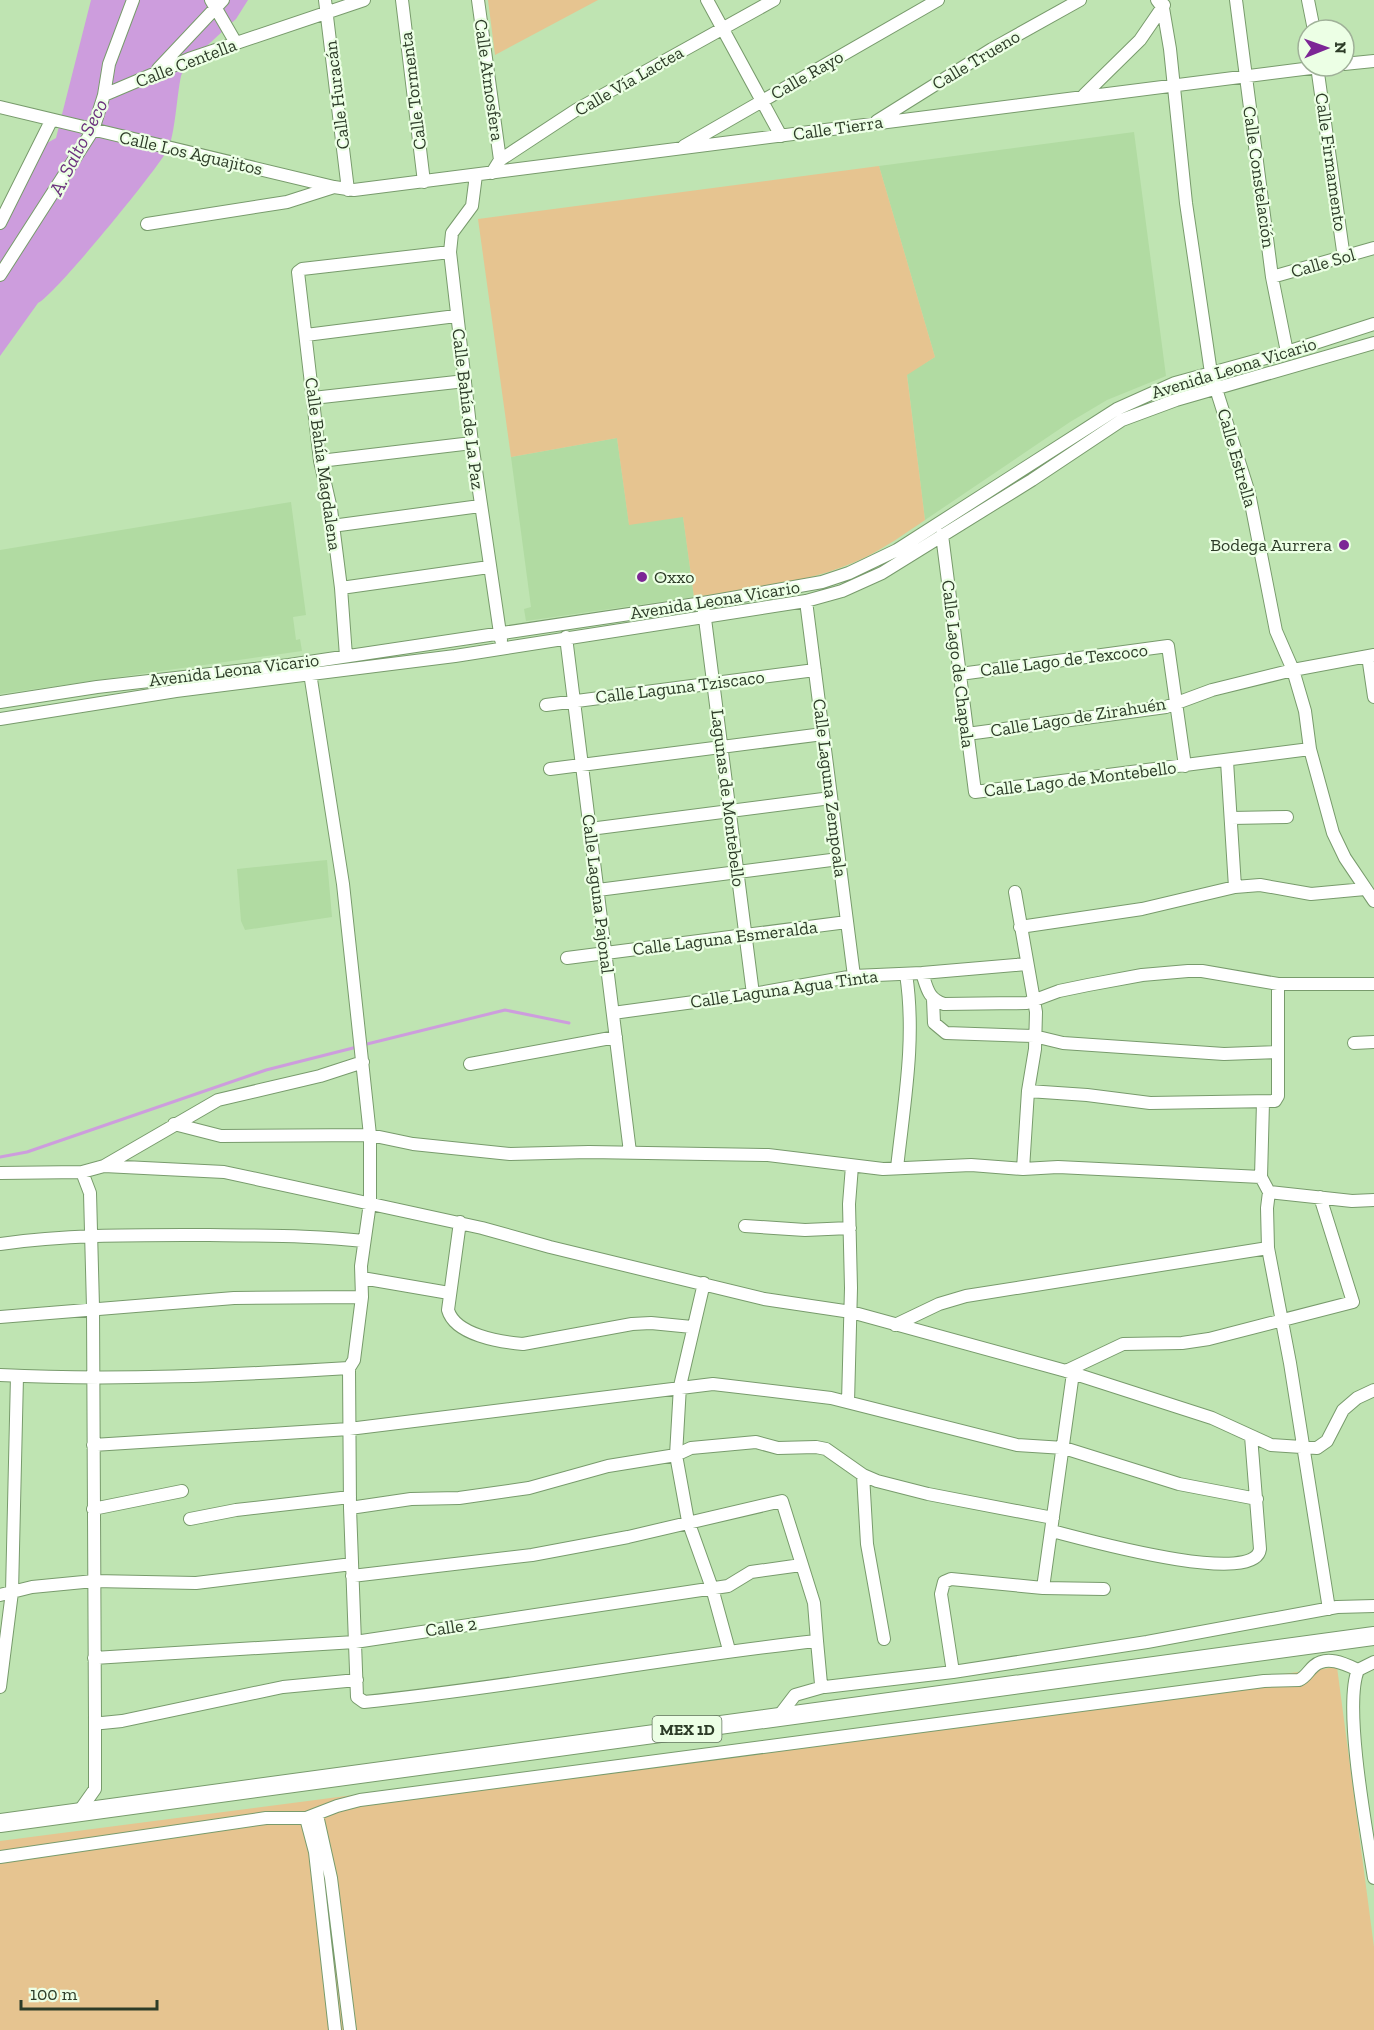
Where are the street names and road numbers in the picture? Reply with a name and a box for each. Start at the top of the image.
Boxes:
street label: Calle Atmosfera [470,18,508,143]
street label: Calle Trueno [928,25,1024,95]
street label: Calle Tormenta [395,31,431,151]
street label: Calle Centella [132,34,240,92]
street label: Calle Huracán [319,39,355,151]
street label: Calle Vía Lactea [571,41,687,121]
street label: Calle Rayo [767,45,847,105]
street label: Calle Firmamento [1310,91,1352,233]
street label: Calle Constelación [1238,105,1280,250]
street label: Calle Tierra [792,111,885,145]
street label: Calle Los Aguajitos [117,126,265,180]
street label: Calle Sol [1288,243,1358,283]
street label: Calle Bahía de La Paz [447,327,489,491]
street label: Avenida Leona Vicario [1149,332,1319,404]
street label: Calle Bahía Magdalena [300,376,346,552]
street label: Calle Estrella [1212,406,1262,510]
street label: Avenida Leona Vicario [629,576,801,624]
street label: Calle Lago de Chapala [937,579,979,750]
street label: Calle Lago de Texcoco [979,639,1149,681]
street label: Avenida Leona Vicario [148,649,320,691]
street label: Calle Laguna Tziscaco [594,666,766,708]
street label: Calle Lago de Zirahuén [989,692,1168,742]
street label: Calle Laguna Zempoala [808,697,852,879]
street label: Lagunas de Montebello [706,708,750,888]
street label: Calle Lago de Montebello [983,756,1177,802]
street label: Calle Laguna Pajonal [577,813,619,975]
street label: Calle Laguna Esmeralda [631,916,819,960]
street label: Calle Laguna Agua Tinta [689,965,879,1013]
street label: Calle 2 [424,1613,478,1641]
road number: MEX 1D [652,1716,722,1742]

